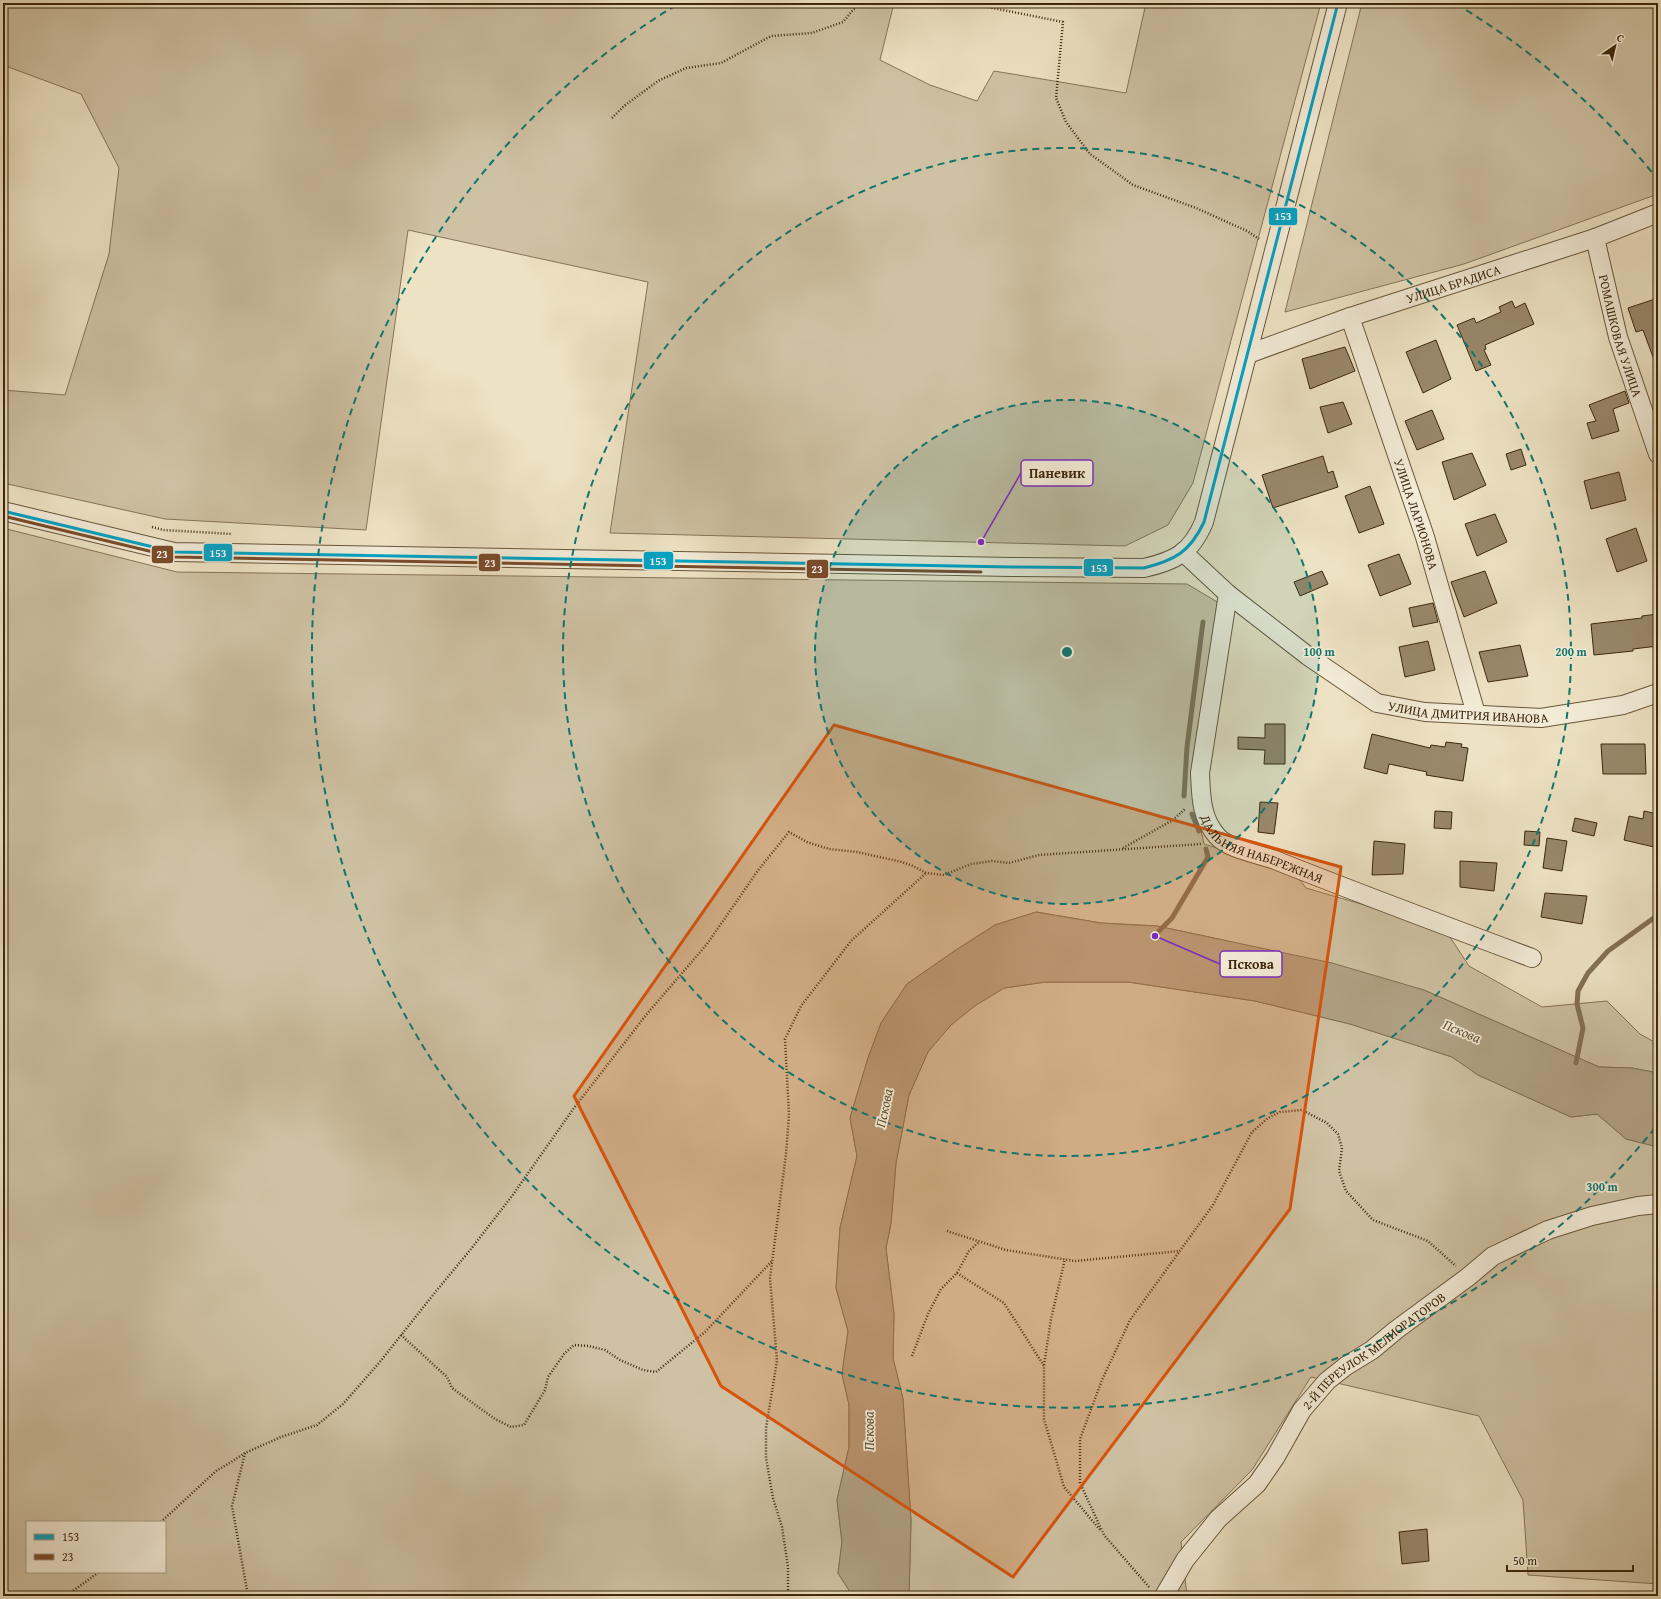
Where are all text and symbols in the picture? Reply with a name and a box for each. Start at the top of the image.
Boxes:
north arrow [1595,26,1635,66]
text: С [1614,29,1628,46]
line badge: 153 [1268,207,1298,226]
text: 153 [1274,208,1292,224]
street label: УЛИЦА БРАДИСА [1404,260,1503,308]
street label: РОМАШКОВАЯ УЛИЦА [1594,272,1647,400]
street label: УЛИЦА ЛАРИОНОВА [1389,456,1443,572]
callout: Паневик [1021,460,1093,486]
text: Паневик [1029,463,1086,483]
line badge: 153 [203,543,233,562]
line badge: 23 [151,545,174,564]
text: 153 [209,545,227,561]
text: 23 [156,546,168,562]
line badge: 153 [643,551,674,570]
line badge: 23 [478,553,501,572]
text: 153 [649,553,667,569]
text: 23 [484,555,496,571]
line badge: 153 [1083,558,1114,577]
line badge: 23 [806,559,829,579]
text: 153 [1090,560,1108,576]
text: 23 [811,561,823,577]
text: 100 m [1303,643,1336,660]
text: 200 m [1555,643,1588,660]
centre of rings [1060,645,1074,659]
street label: УЛИЦА ДМИТРИЯ ИВАНОВА [1386,696,1550,727]
street label: ДАЛЬНЯЯ НАБЕРЕЖНАЯ [1196,811,1326,888]
callout: Пскова [1220,951,1282,977]
text: Пскова [1228,954,1275,974]
water label: Пскова [1440,1014,1484,1048]
water label: Пскова [870,1086,898,1129]
text: 300 m [1586,1178,1619,1195]
street label: 2-Й ПЕРЕУЛОК МЕЛИОРАТОРОВ [1297,1287,1449,1413]
water label: Пскова [859,1411,879,1451]
legend [26,1521,166,1573]
text: 153 [62,1528,80,1545]
scale bar [1507,1547,1633,1573]
text: 23 [62,1548,74,1565]
text: 50 m [1513,1552,1537,1569]

